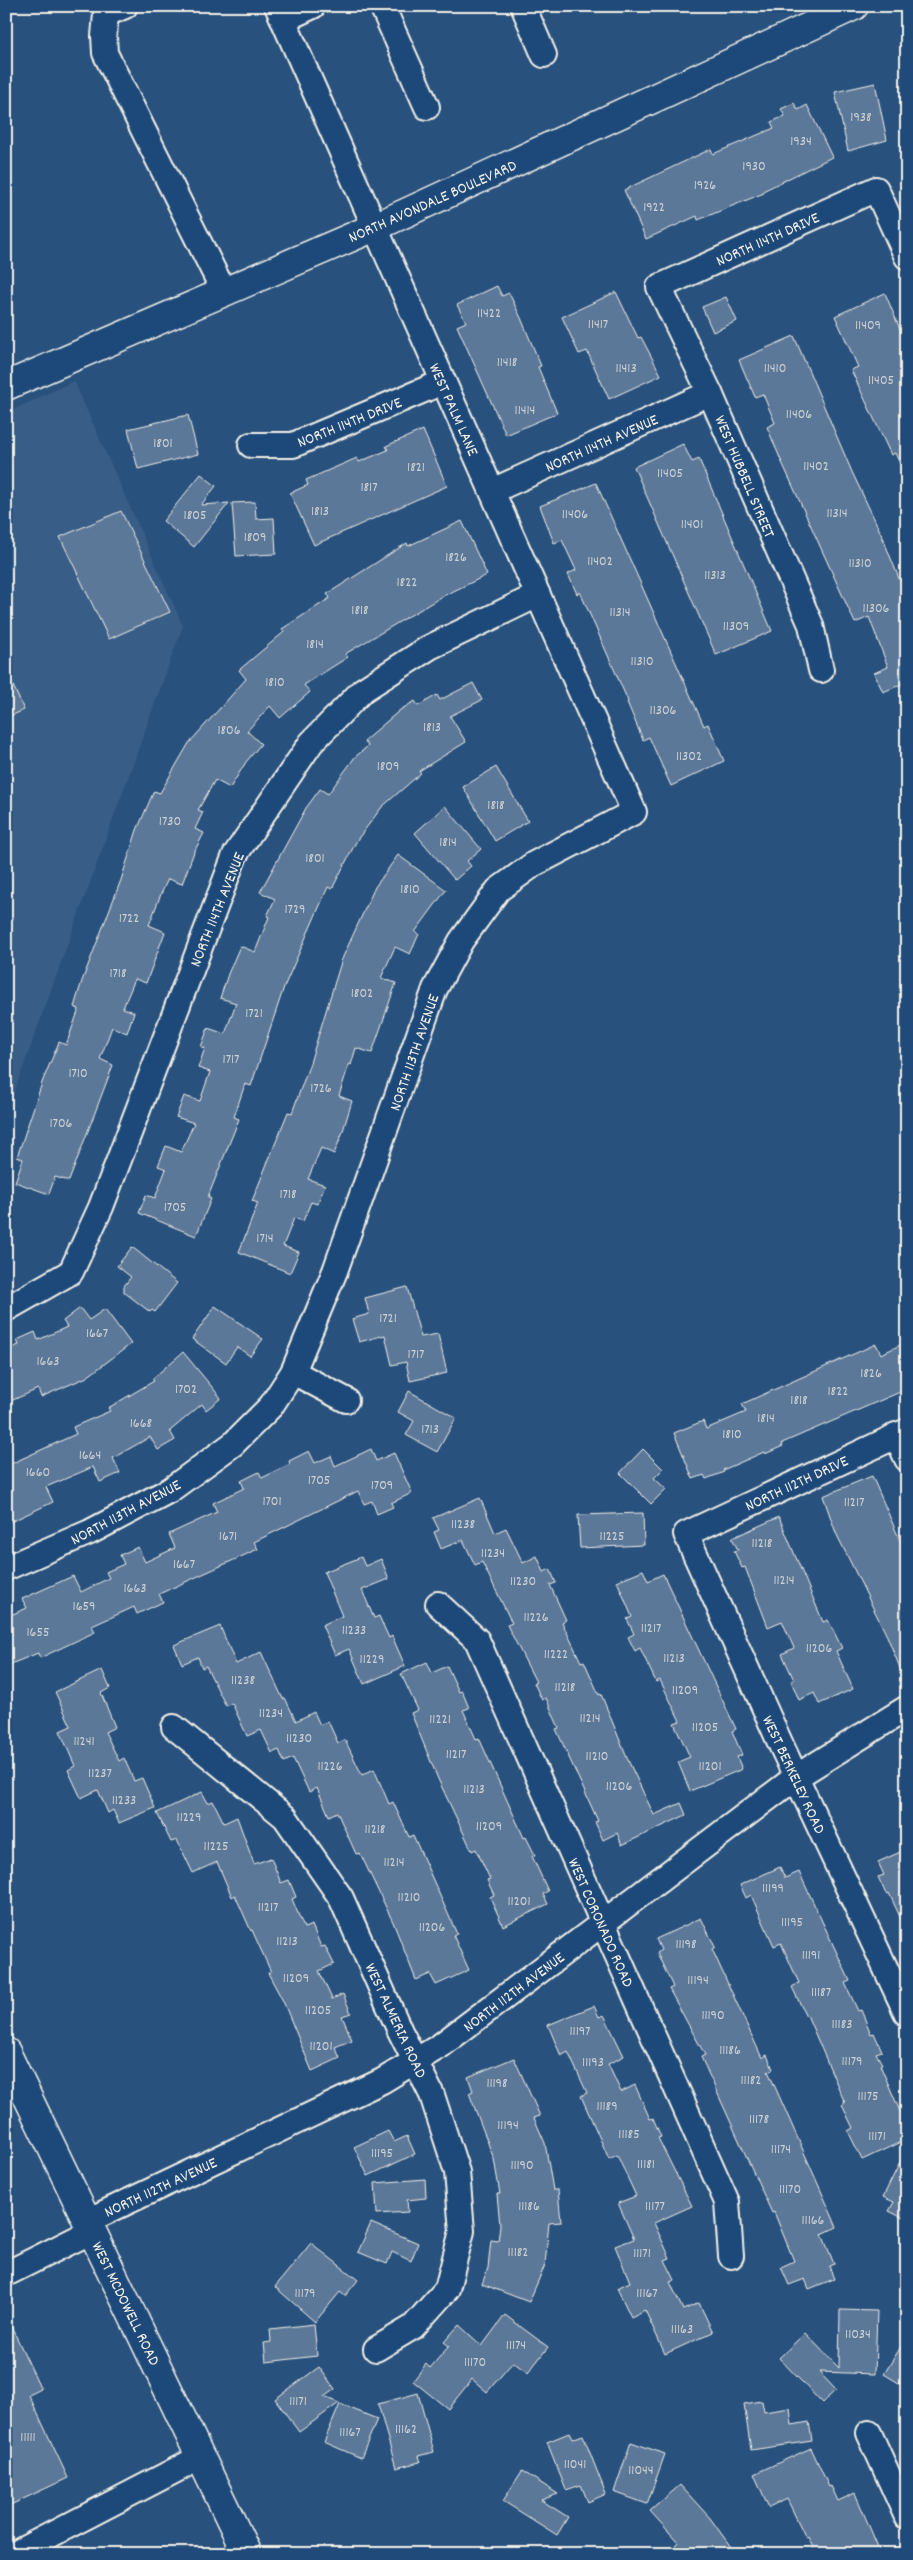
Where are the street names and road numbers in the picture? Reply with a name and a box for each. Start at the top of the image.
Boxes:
street label: NORTH AVONDALE BOULEVARD [345,155,521,250]
street label: NORTH 114TH DRIVE [713,207,824,273]
street label: WEST PALM LANE [422,360,484,461]
street label: NORTH 114TH DRIVE [294,392,406,455]
street label: NORTH 114TH AVENUE [542,409,663,480]
street label: WEST HUBBELL STREET [708,412,780,542]
street label: NORTH 114TH AVENUE [185,849,252,971]
street label: NORTH 113TH AVENUE [385,991,446,1114]
street label: NORTH 112TH DRIVE [742,1450,853,1518]
street label: NORTH 113TH AVENUE [67,1474,186,1552]
street label: WEST BERKELEY ROAD [755,1712,830,1838]
street label: WEST CORONADO ROAD [561,1855,639,1991]
street label: NORTH 112TH AVENUE [459,1947,571,2039]
street label: WEST ALMERIA ROAD [358,1960,431,2082]
street label: NORTH 112TH AVENUE [101,2152,222,2224]
street label: WEST MCDOWELL ROAD [85,2238,165,2370]

